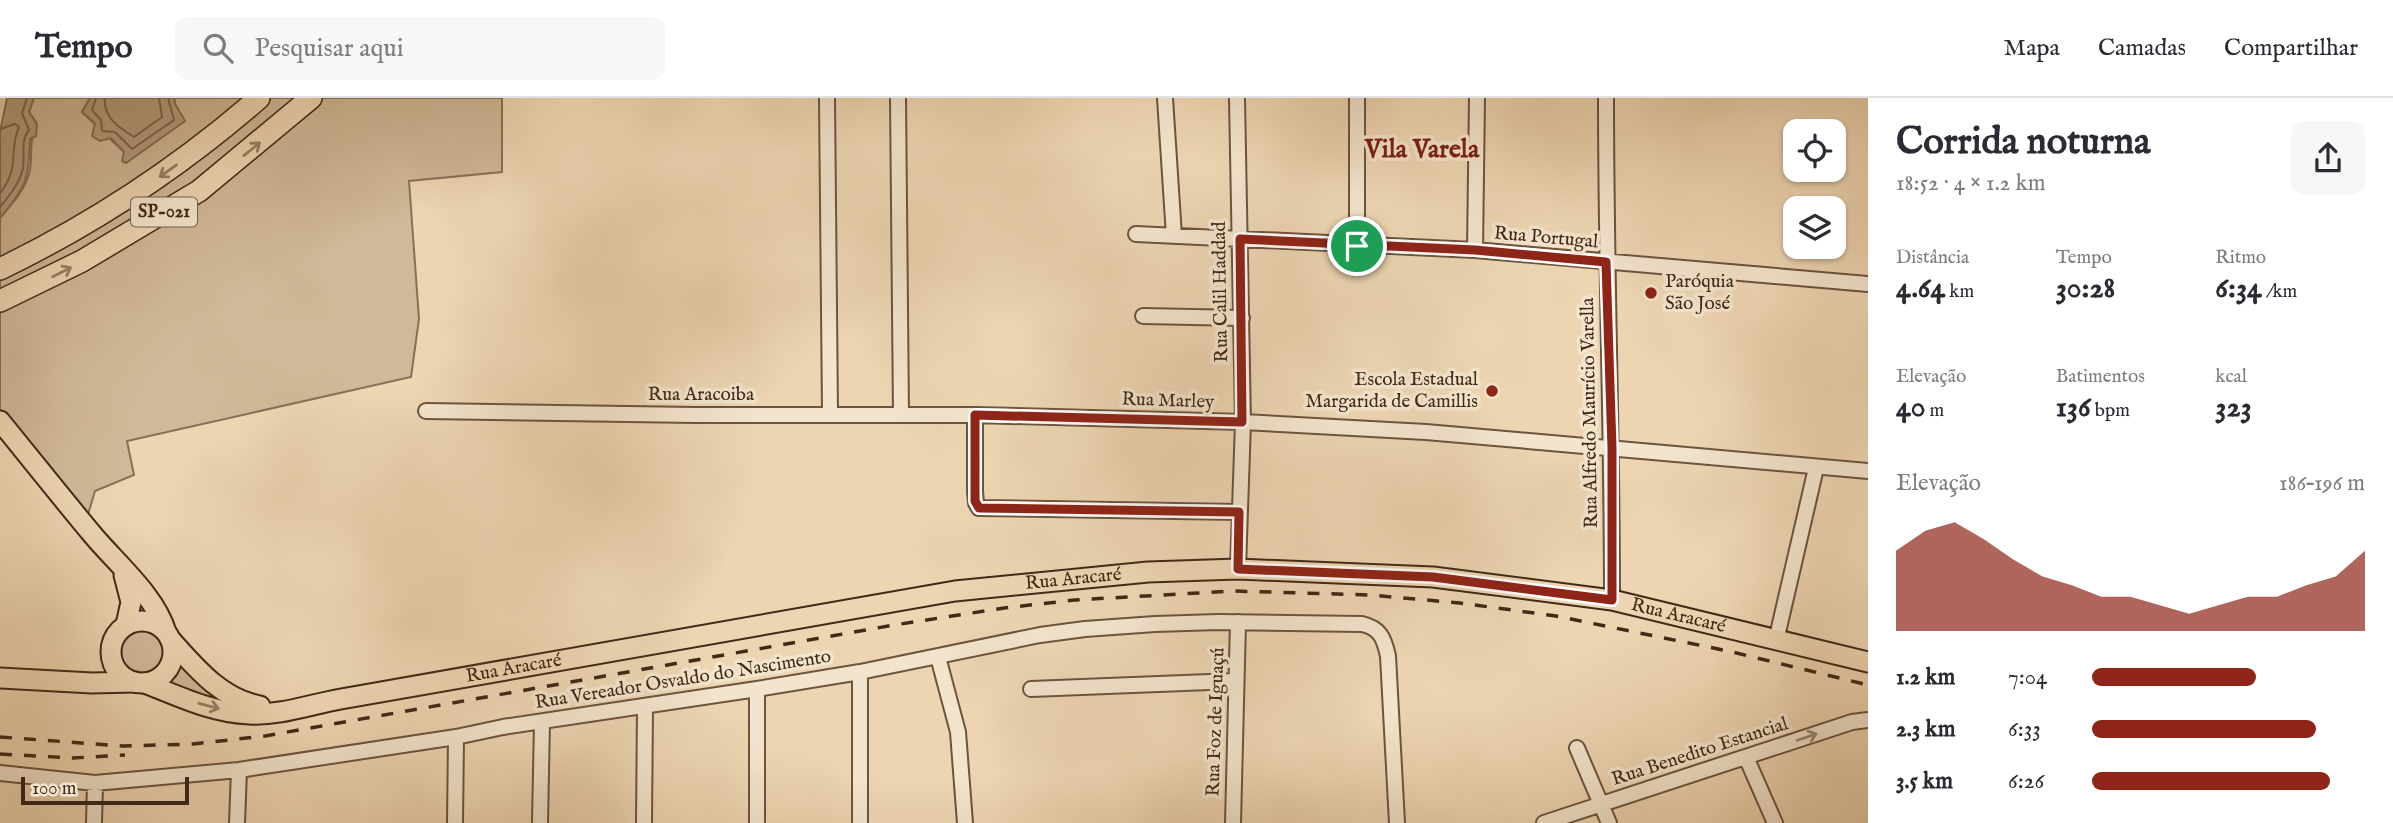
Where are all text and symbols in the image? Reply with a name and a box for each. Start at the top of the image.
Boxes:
search box [175,17,665,80]
text: Tempo [35,27,133,69]
icon: search [199,29,237,67]
text: Pesquisar aqui [255,32,404,65]
text: Mapa [2004,33,2060,64]
text: Camadas [2098,33,2186,64]
text: Compartilhar [2224,33,2358,64]
map controls [1783,119,1846,259]
button: locate [1783,119,1846,182]
text: Corrida noturna [1896,119,2151,167]
button: share [2291,121,2365,195]
district label: Vila Varela [1364,133,1480,166]
one-way arrow [243,141,261,157]
one-way arrow [159,164,178,178]
text: 18:52 · 4 × 1.2 km [1896,169,2045,198]
button: layers [1783,196,1846,259]
road number: SP-021 [131,198,197,226]
pin [1327,216,1387,276]
street label: Rua Calil Haddad [1208,220,1234,363]
street label: Rua Portugal [1493,221,1600,255]
icon: arrive [1338,227,1376,265]
text: Distância [1896,246,1969,270]
text: Tempo [2056,246,2112,270]
text: Ritmo [2215,246,2266,270]
one-way arrow [51,264,72,278]
place label: Paróquia São José [1665,270,1735,316]
text: 4.64 [1896,270,1945,308]
text: 30:28 [2056,270,2115,308]
text: 6:34 [2215,270,2262,308]
text: km [1945,280,1974,304]
text: /km [2262,280,2297,304]
marker: Paróquia São José [1643,285,1659,301]
street label: Rua Alfredo Maurício Varella [1576,297,1604,529]
text: Elevação [1896,365,1966,389]
text: Batimentos [2056,365,2145,389]
text: kcal [2215,365,2247,389]
place label: Escola Estadual Margarida de Camillis [1305,368,1479,414]
street label: Rua Aracoiba [648,383,755,407]
marker: Escola Estadual Margarida de Camillis [1484,383,1500,399]
street label: Rua Marley [1121,387,1215,415]
text: 40 [1896,389,1925,427]
text: 136 [2056,389,2091,427]
text: 323 [2215,389,2252,427]
text: m [1925,399,1944,423]
text: bpm [2091,399,2130,423]
text: Elevação [1896,469,1981,498]
text: 186–196 m [2279,469,2365,498]
street label: Rua Aracaré [1024,563,1123,596]
street label: Rua Aracaré [1629,593,1729,639]
street label: Rua Vereador Osvaldo do Nascimento [533,645,833,715]
street label: Rua Foz de Iguaçú [1201,647,1231,797]
street label: Rua Aracaré [464,648,564,689]
text: 1.2 km [1896,663,1955,692]
text: 7:04 [2008,663,2047,692]
one-way arrow [197,700,219,713]
street label: Rua Benedito Estancial [1609,712,1792,792]
text: 2.3 km [1896,715,1955,744]
text: 6:33 [2008,715,2041,744]
one-way arrow [1795,730,1817,742]
text: 3.5 km [1896,767,1953,796]
text: 6:26 [2008,767,2044,796]
scale bar [21,774,189,806]
text: 100 m [32,777,76,801]

